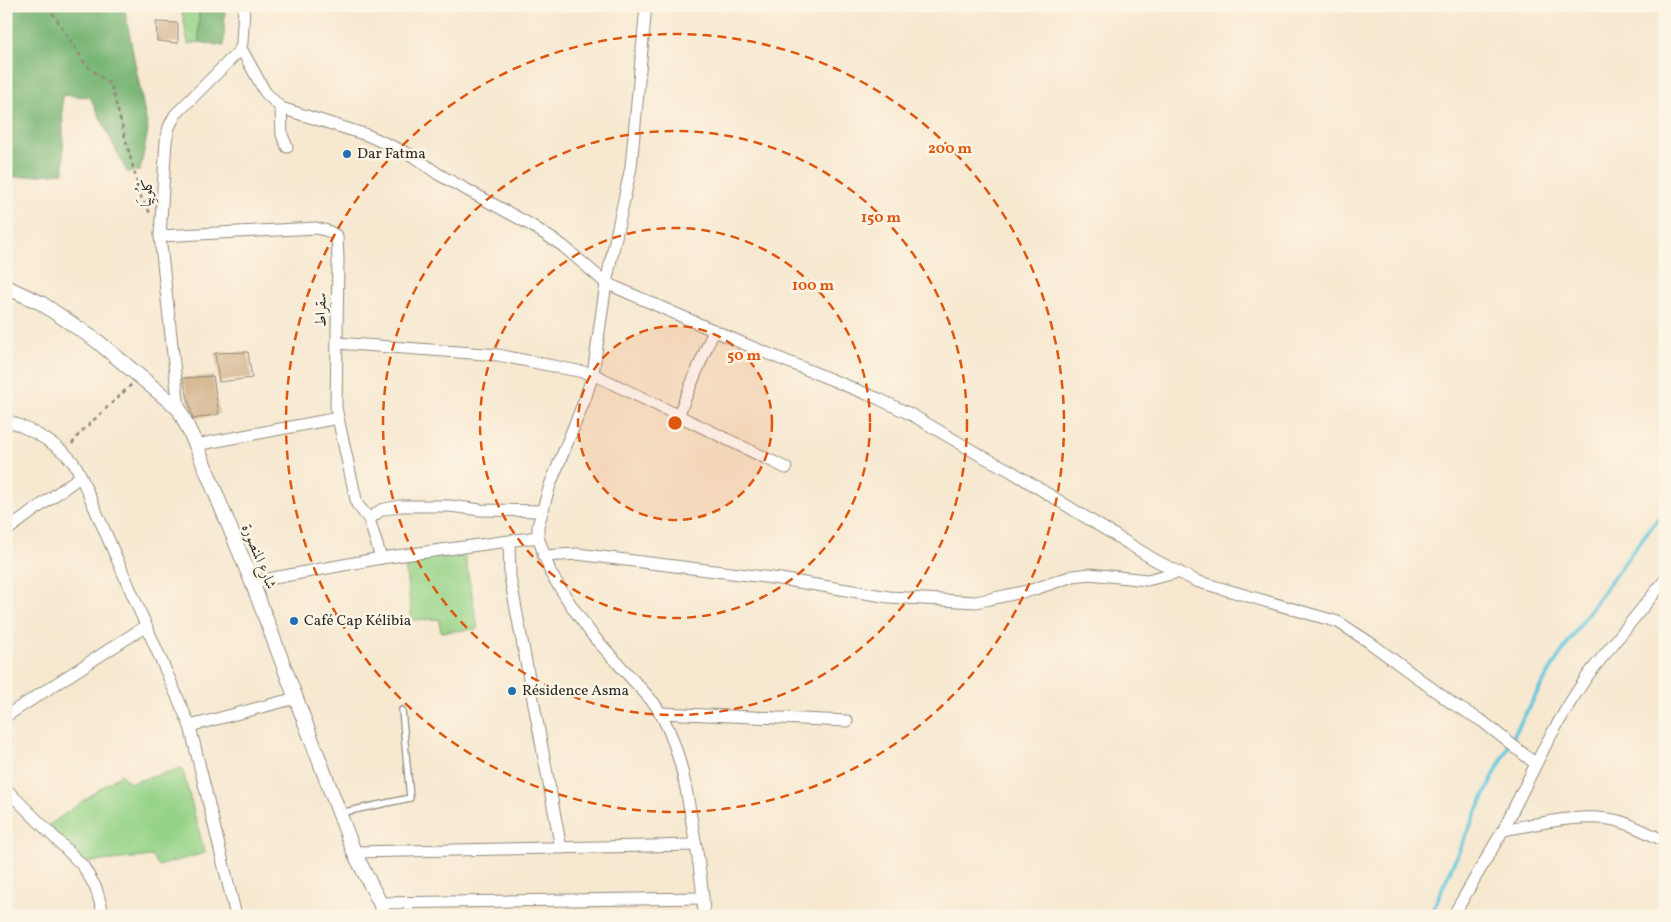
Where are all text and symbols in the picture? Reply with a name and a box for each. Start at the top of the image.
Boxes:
text: 200 m [928,139,972,160]
place label: Dar Fatma [357,144,426,165]
marker: Dar Fatma [341,148,353,160]
street label: كْلُوبِيَا [133,178,160,207]
text: 150 m [861,208,901,229]
text: 100 m [792,276,835,297]
street label: سقراط [311,293,333,327]
text: 50 m [727,346,761,367]
centre of rings [666,414,684,432]
street label: شارع المنصورة [234,521,281,593]
place label: Café Cap Kélibia [304,611,411,632]
marker: Café Cap Kélibia [288,615,300,627]
place label: Résidence Asma [522,681,629,702]
marker: Résidence Asma [506,685,518,697]

